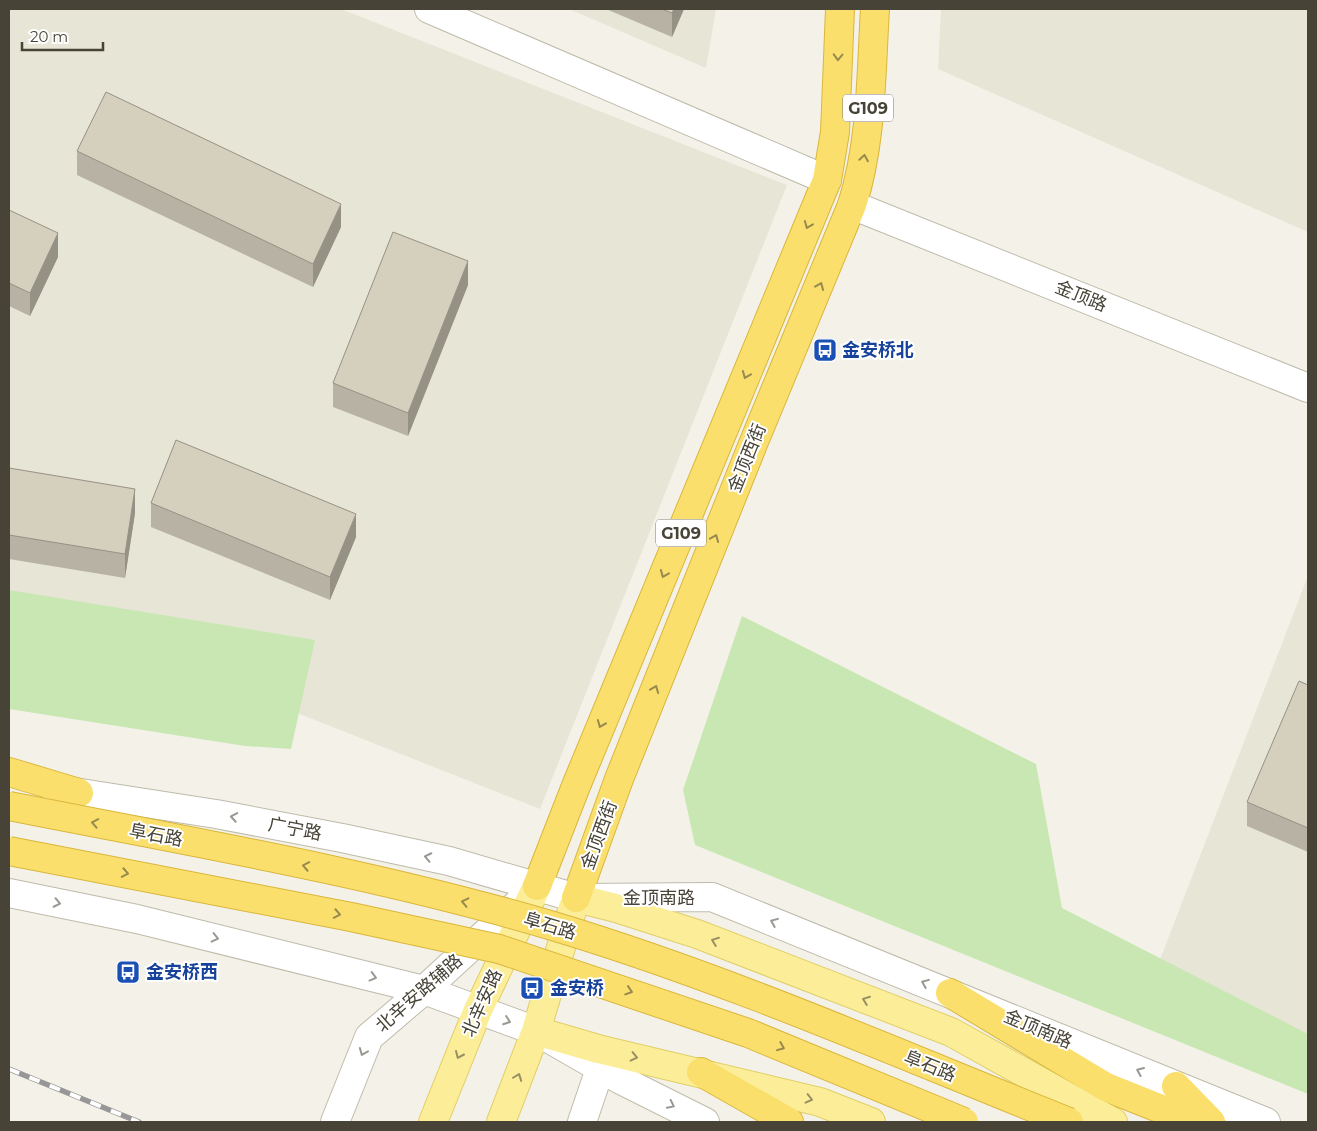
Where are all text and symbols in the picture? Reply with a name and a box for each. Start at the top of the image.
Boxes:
scale bar [22,20,104,52]
text: 20 m [30,27,68,46]
one-way arrow [833,54,844,62]
road number: G109 [843,95,893,122]
one-way arrow [858,153,868,162]
one-way arrow [804,220,814,229]
street label: 金顶路 [1052,276,1110,316]
one-way arrow [814,283,824,291]
bus stop icon: 金安桥北 [812,337,838,363]
place label: 金安桥北 [842,339,914,361]
one-way arrow [741,370,752,379]
street label: 金顶西街 [723,421,771,495]
road number: G109 [656,520,706,546]
one-way arrow [709,534,719,543]
one-way arrow [659,569,670,578]
one-way arrow [649,685,659,694]
one-way arrow [597,719,608,728]
street label: 金顶西街 [576,797,622,873]
one-way arrow [230,813,239,823]
street label: 广宁路 [266,813,324,845]
one-way arrow [91,819,100,829]
street label: 阜石路 [127,819,185,851]
one-way arrow [424,852,433,862]
one-way arrow [302,861,311,871]
one-way arrow [121,868,130,878]
street label: 金顶南路 [623,887,695,909]
one-way arrow [52,897,61,907]
one-way arrow [460,897,469,908]
one-way arrow [332,908,341,919]
street label: 阜石路 [521,908,579,944]
one-way arrow [770,918,779,929]
one-way arrow [211,932,220,943]
one-way arrow [711,937,719,947]
street label: 北辛安路辅路 [371,949,467,1037]
bus stop icon: 金安桥西 [115,959,141,985]
place label: 金安桥西 [146,961,218,983]
street label: 北辛安路 [457,966,507,1040]
one-way arrow [368,971,377,981]
bus stop icon: 金安桥 [519,975,545,1001]
place label: 金安桥 [550,977,604,999]
one-way arrow [921,978,930,989]
one-way arrow [624,985,632,995]
one-way arrow [862,995,871,1006]
street label: 金顶南路 [1001,1005,1075,1053]
one-way arrow [502,1015,511,1025]
one-way arrow [776,1040,785,1051]
street label: 阜石路 [901,1046,959,1086]
one-way arrow [359,1047,370,1056]
one-way arrow [455,1050,465,1059]
one-way arrow [630,1051,639,1062]
one-way arrow [1136,1067,1145,1078]
one-way arrow [512,1073,523,1082]
one-way arrow [805,1093,814,1104]
one-way arrow [666,1099,675,1110]

